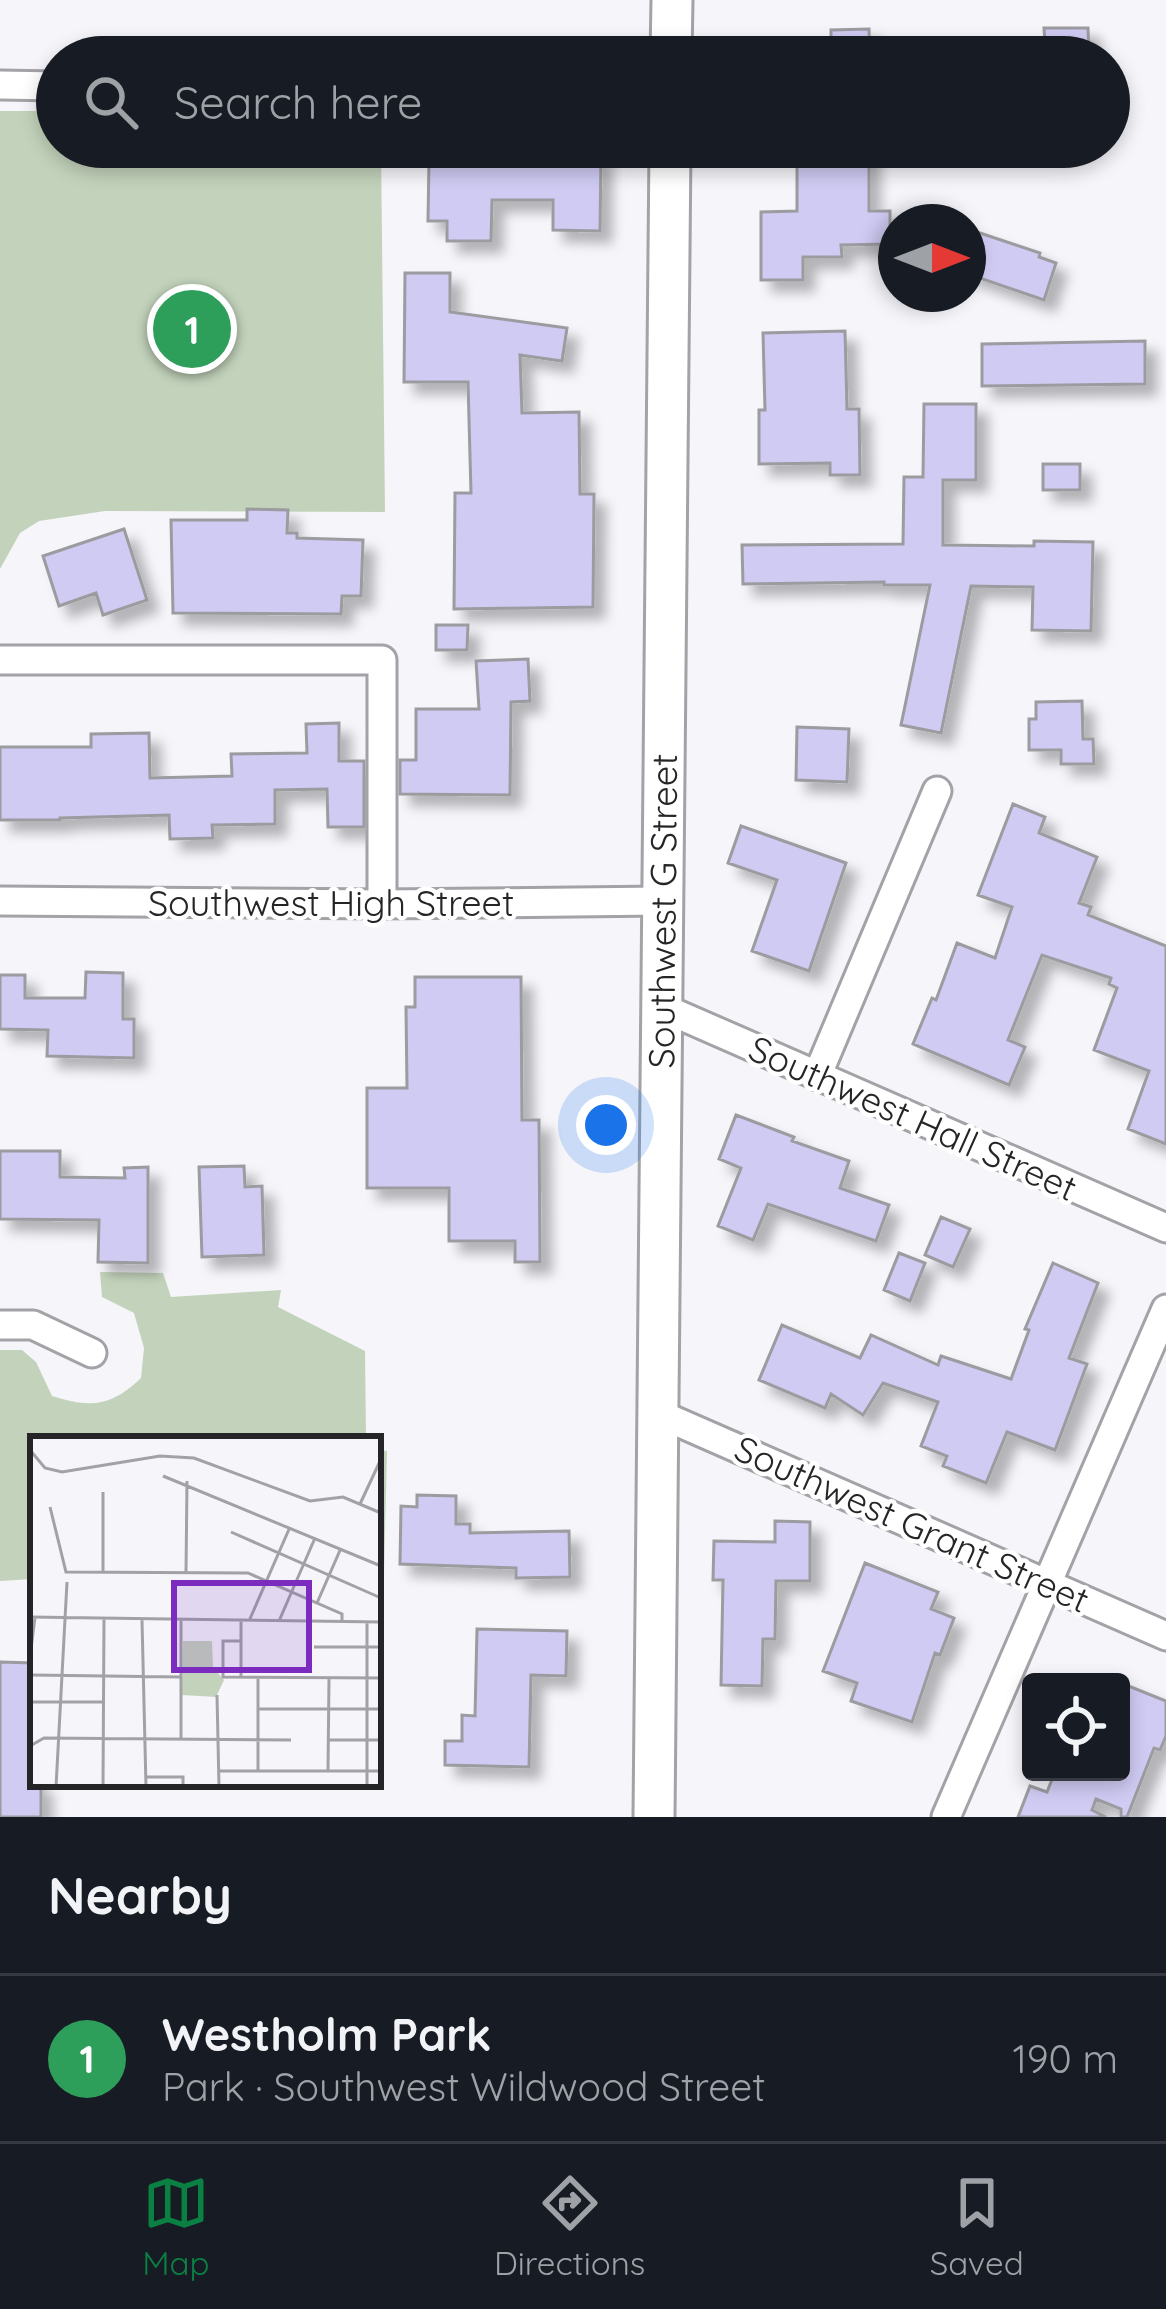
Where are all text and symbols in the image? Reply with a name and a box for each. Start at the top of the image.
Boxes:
search box [36,36,1130,168]
icon: search [78,69,144,135]
text: Search here [174,74,422,130]
north arrow [878,204,986,312]
pin: 1 [153,284,231,374]
street label: Southwest G Street [638,753,686,1069]
street label: Southwest High Street [148,880,514,925]
street label: Southwest Hall Street [742,1025,1084,1210]
your location [576,1095,636,1155]
street label: Southwest Grant Street [728,1425,1096,1622]
inset map [30,1436,381,1787]
map controls [1022,1673,1130,1781]
button: locate [1022,1673,1130,1781]
text: Nearby [48,1863,232,1927]
text: Westholm Park [162,2006,491,2062]
text: 1 [79,2034,95,2083]
text: 190 m [1012,2034,1118,2083]
text: Park · Southwest Wildwood Street [162,2062,766,2111]
tab: Map [142,2170,210,2283]
tab: Directions [494,2170,645,2283]
tab: Saved [930,2170,1024,2283]

